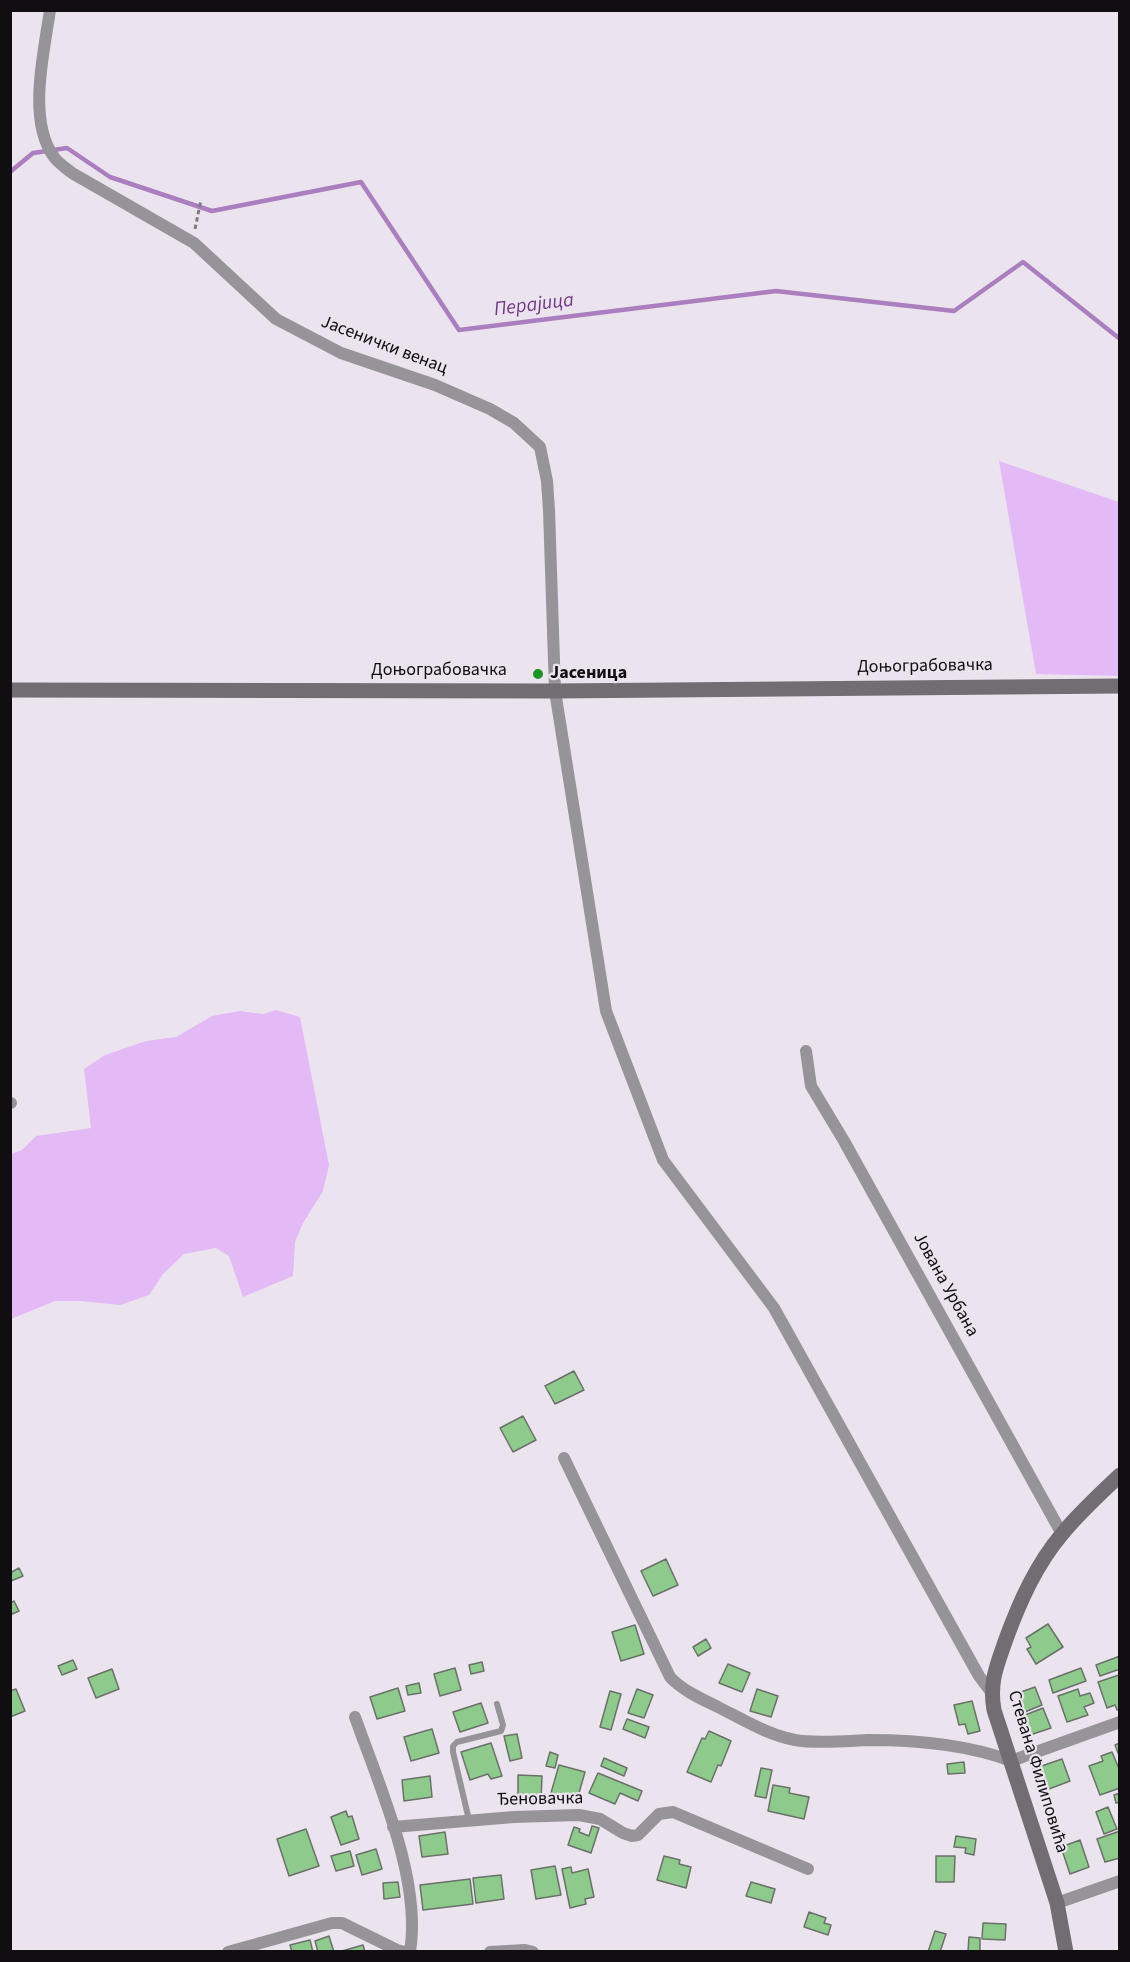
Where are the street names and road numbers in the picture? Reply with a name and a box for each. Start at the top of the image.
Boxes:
street label: Јасенички венац [318,312,450,380]
street label: Доњограбовачка [857,655,993,679]
street label: Доњограбовачка [371,660,507,682]
street label: Јована Урбана [907,1229,983,1341]
street label: Стевана Филиповића [1002,1688,1072,1856]
street label: Ђеновачка [497,1788,583,1812]

